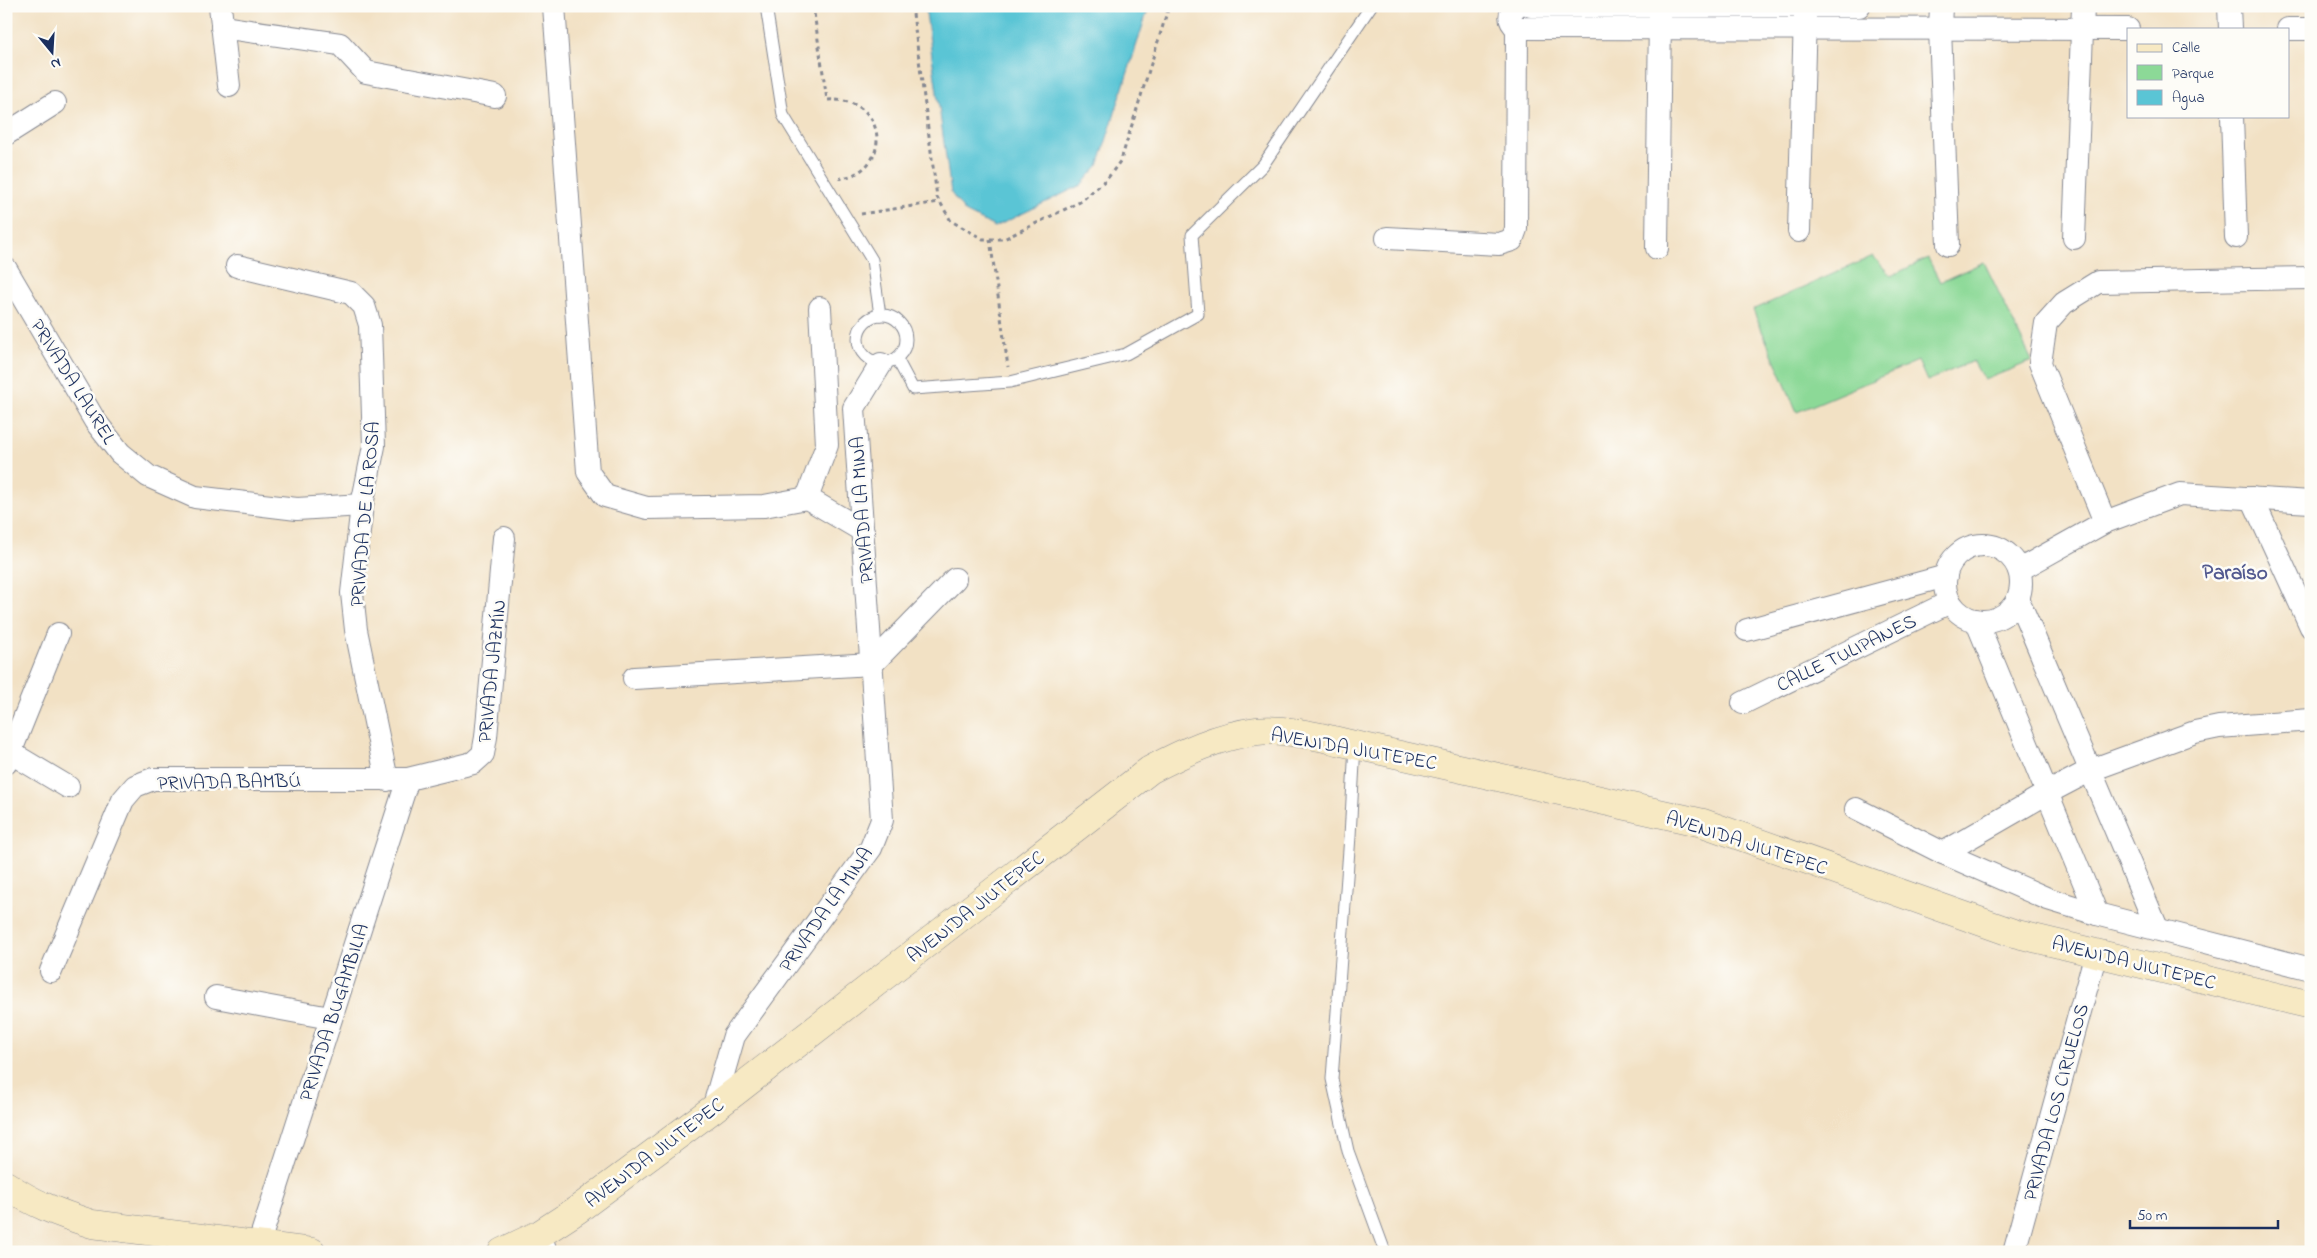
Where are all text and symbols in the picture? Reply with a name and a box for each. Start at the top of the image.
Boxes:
north arrow [28,28,78,78]
legend [2127,28,2290,118]
text: Calle [2172,37,2200,59]
text: N [48,51,63,74]
text: Parque [2172,63,2214,85]
text: Agua [2172,87,2205,110]
street label: PRIVADA LAUREL [22,314,122,451]
street label: PRIVADA DE LA ROSA [344,420,389,608]
street label: PRIVADA LA MINA [844,435,883,584]
district label: Paraíso [2202,559,2268,589]
street label: PRIVADA JAZMÍN [472,598,515,744]
street label: CALLE TULIPANES [1772,608,1922,701]
street label: AVENIDA JIUTEPEC [1268,722,1439,779]
street label: PRIVADA BAMBÚ [157,768,301,799]
street label: AVENIDA JIUTEPEC [1662,805,1831,884]
street label: PRIVADA LA MINA [773,842,881,979]
street label: AVENIDA JIUTEPEC [901,845,1052,971]
street label: PRIVADA BUGAMBILIA [293,920,378,1105]
street label: AVENIDA JIUTEPEC [2048,930,2219,999]
street label: PRIVADA LOS CIRUELOS [2017,1001,2098,1205]
street label: AVENIDA JIUTEPEC [580,1092,731,1216]
scale bar [2130,1198,2277,1230]
text: 50 m [2137,1205,2168,1227]

